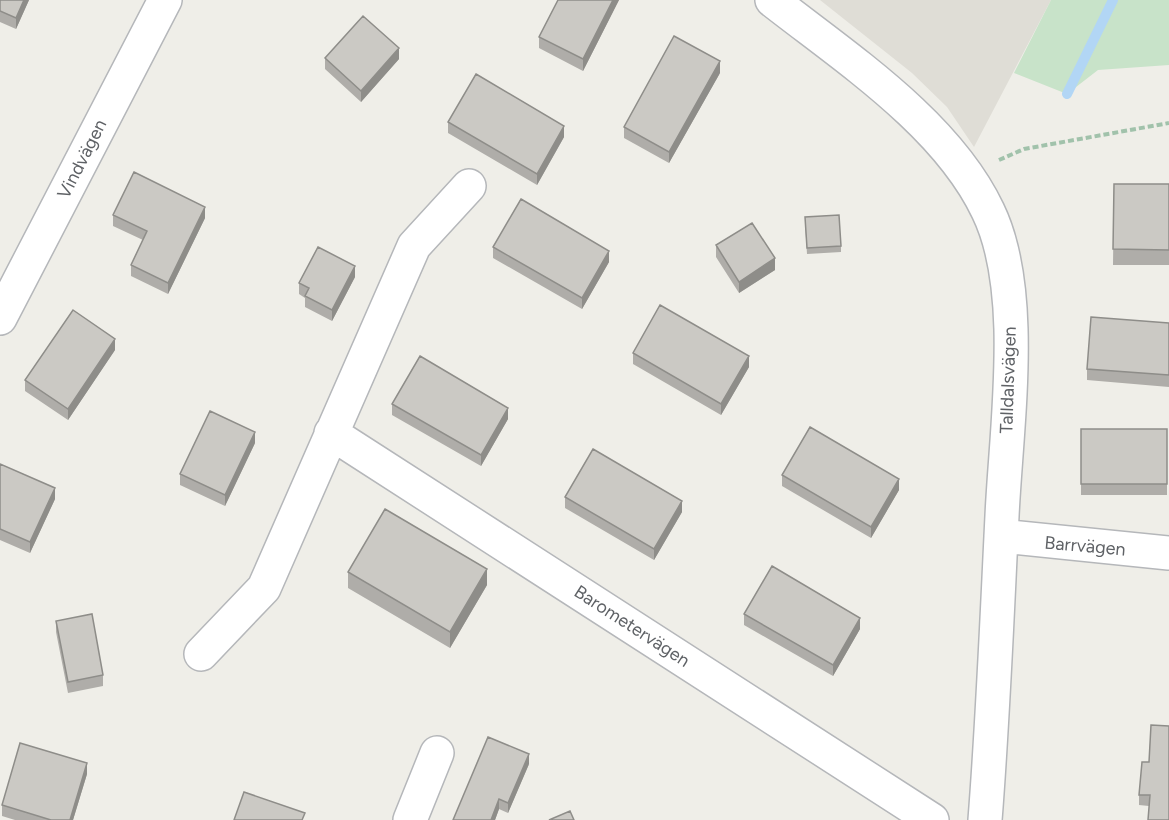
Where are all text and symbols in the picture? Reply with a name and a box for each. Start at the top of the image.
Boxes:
street label: Vindvägen [53,116,111,202]
street label: Talldalsvägen [995,326,1021,434]
street label: Barrvägen [1044,531,1126,561]
street label: Barometervägen [570,580,694,672]

